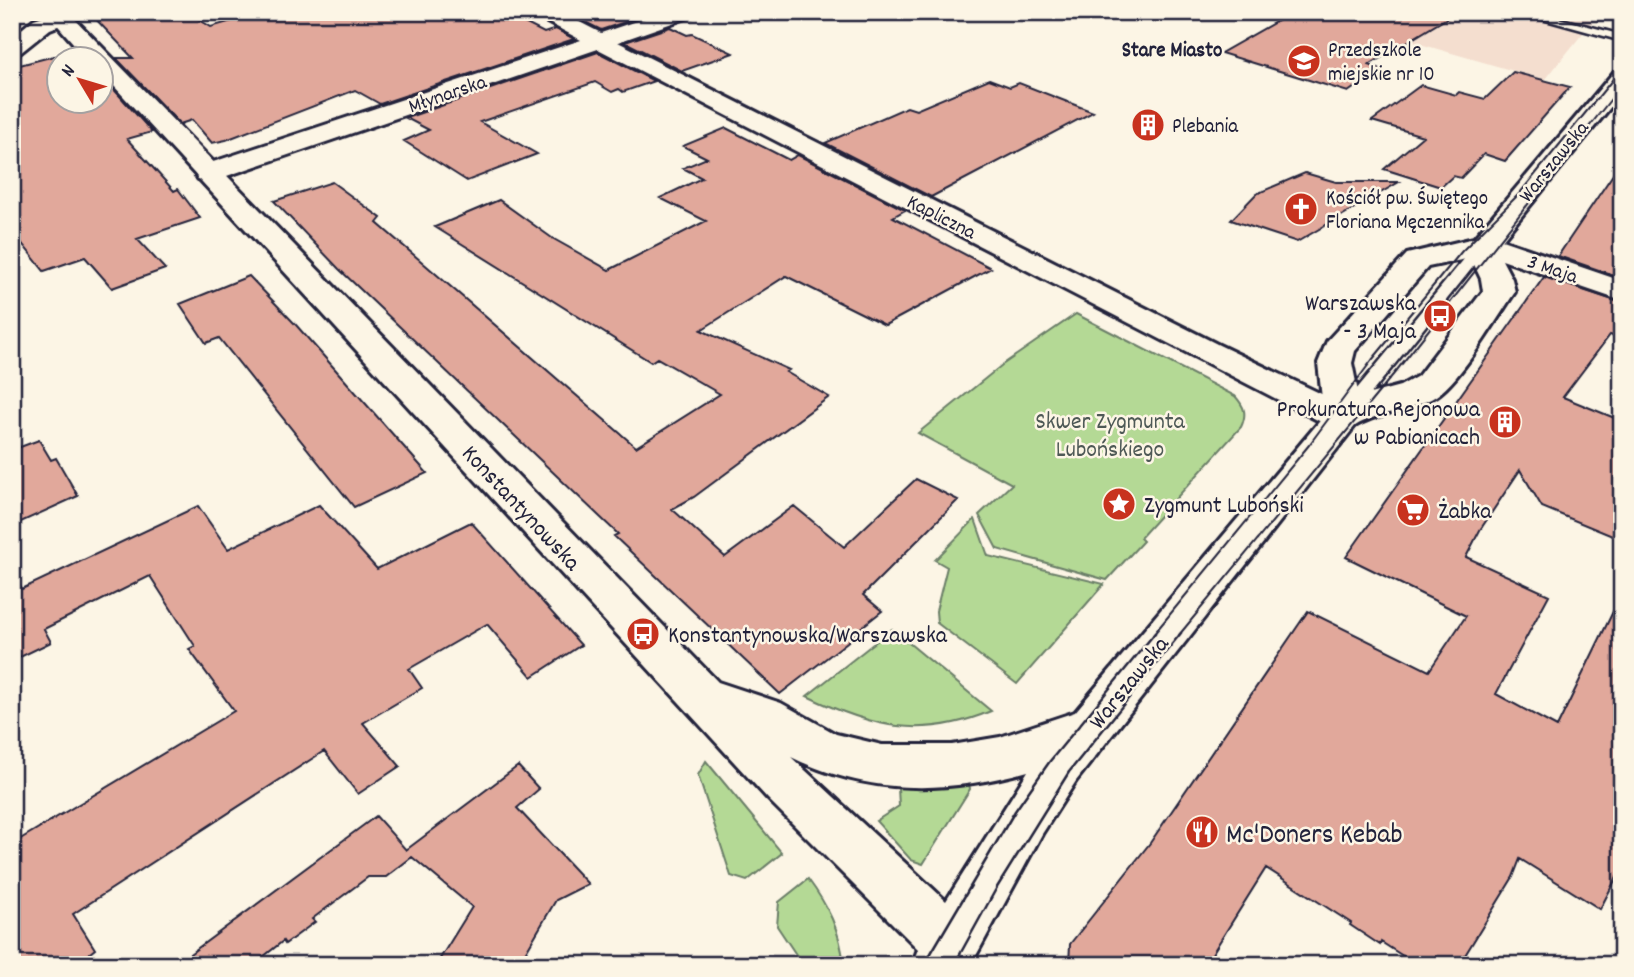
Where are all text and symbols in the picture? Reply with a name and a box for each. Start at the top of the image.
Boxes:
district label: Stare Miasto [1122,37,1222,67]
place label: Przedszkole miejskie nr 10 [1328,37,1435,91]
school or university icon: Przedszkole miejskie nr 10 [1285,42,1323,80]
north arrow [46,46,116,116]
text: N [56,60,83,84]
street label: Młynarska [405,68,492,123]
building icon: Plebania [1129,106,1167,144]
place label: Plebania [1172,113,1239,143]
street label: Warszawska [1513,115,1598,210]
place label: Kościół pw. Świętego Floriana Męczennika [1326,185,1488,239]
street label: Kapliczna [901,188,981,249]
church icon: Kościół pw. Świętego Floriana Męczennika [1282,190,1320,228]
street label: 3 Maja [1523,248,1582,294]
place label: Warszawska - 3 Maja [1305,288,1417,350]
bus stop icon: Warszawska - 3 Maja [1421,297,1459,335]
place label: Prokuratura Rejonowa w Pabianicach [1277,394,1481,456]
building icon: Prokuratura Rejonowa w Pabianicach [1486,403,1524,441]
park label: Skwer Zygmunta Lubońskiego [1035,406,1186,468]
street label: Konstantynowska [452,439,588,580]
place icon: Zygmunt Luboński [1100,485,1138,523]
place label: Zygmunt Luboński [1144,490,1304,524]
supermarket icon: Żabka [1394,491,1432,529]
place label: Żabka [1438,496,1492,530]
bus stop icon: Konstantynowska/Warszawska [624,615,662,653]
place label: Konstantynowska/Warszawska [668,620,948,654]
street label: Warszawska [1082,629,1179,738]
restaurant icon: Mc'Doners Kebab [1183,813,1221,851]
place label: Mc'Doners Kebab [1226,817,1403,857]

